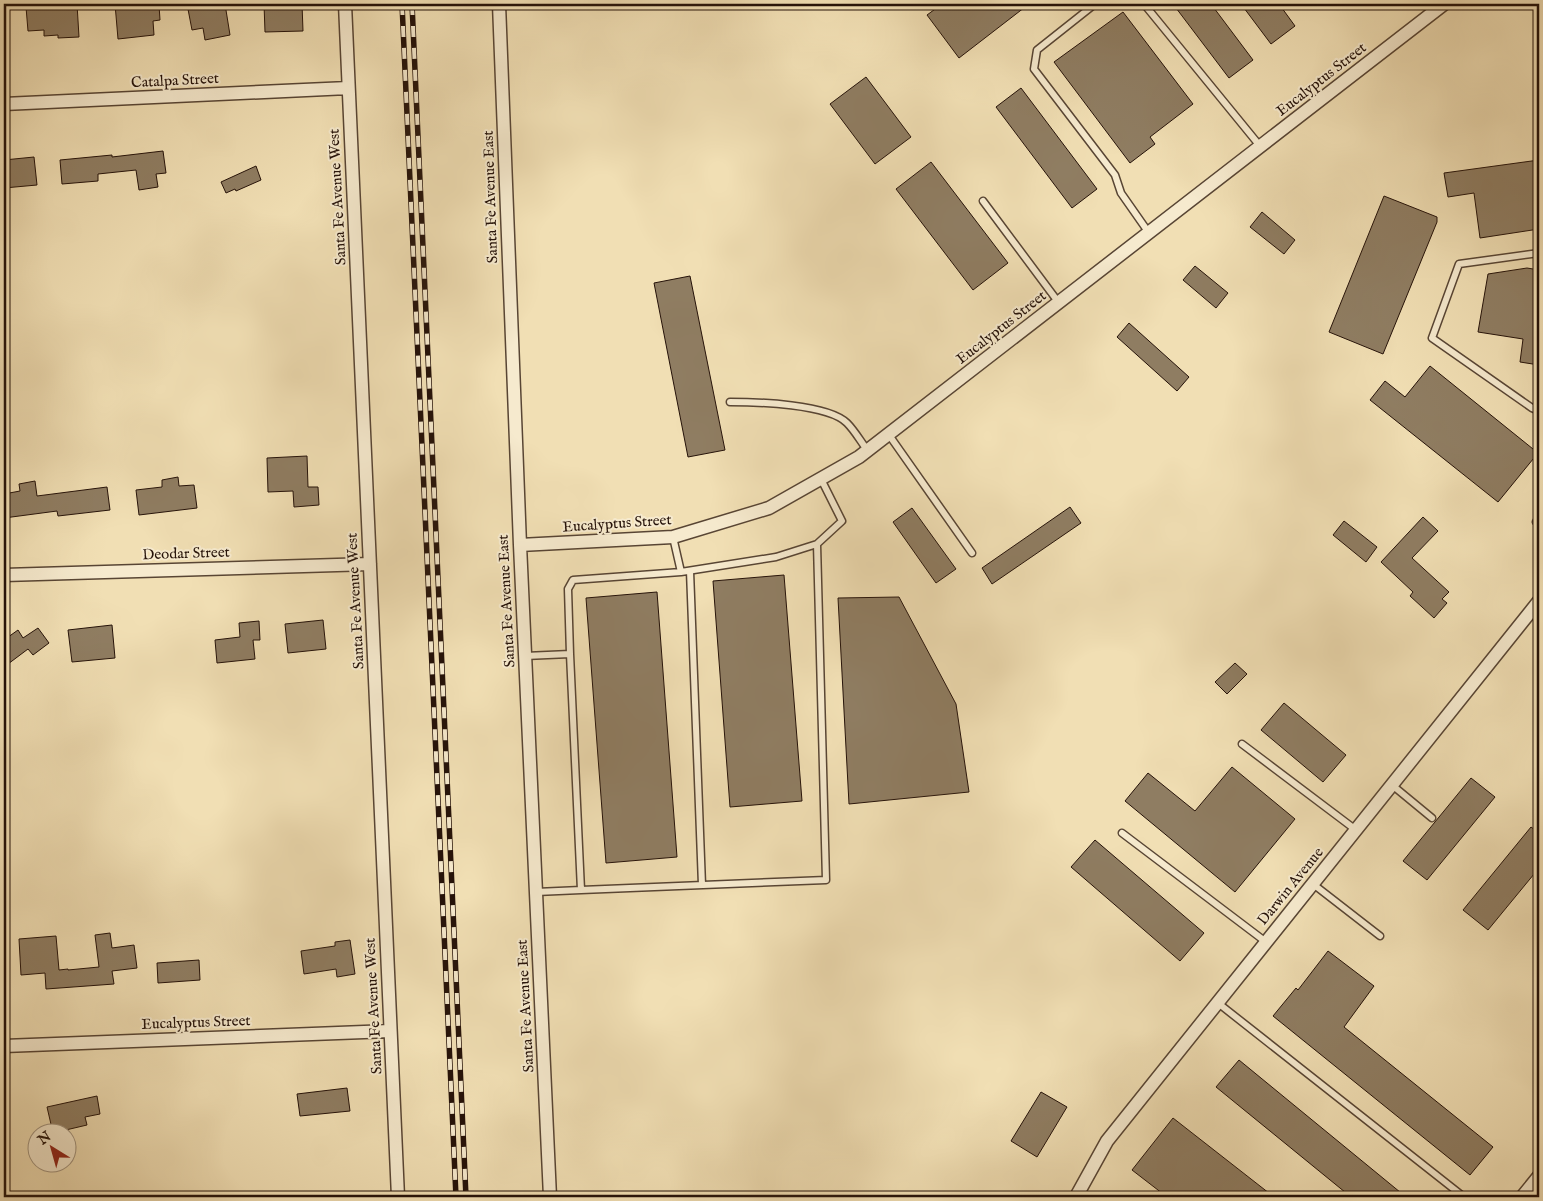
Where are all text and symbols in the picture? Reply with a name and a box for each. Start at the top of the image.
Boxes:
street label: Eucalyptus Street [1272,38,1370,121]
street label: Catalpa Street [131,69,220,92]
street label: Santa Fe Avenue West [324,128,351,266]
street label: Santa Fe Avenue East [479,130,502,264]
street label: Eucalyptus Street [952,286,1050,369]
street label: Eucalyptus Street [562,510,672,537]
street label: Santa Fe Avenue West [342,532,369,670]
street label: Santa Fe Avenue East [494,534,519,668]
street label: Deodar Street [142,542,230,565]
street label: Darwin Avenue [1253,843,1328,929]
street label: Santa Fe Avenue West [360,937,387,1075]
street label: Santa Fe Avenue East [513,939,538,1073]
street label: Eucalyptus Street [141,1011,251,1034]
north arrow [28,1124,78,1174]
text: N [34,1128,55,1150]

